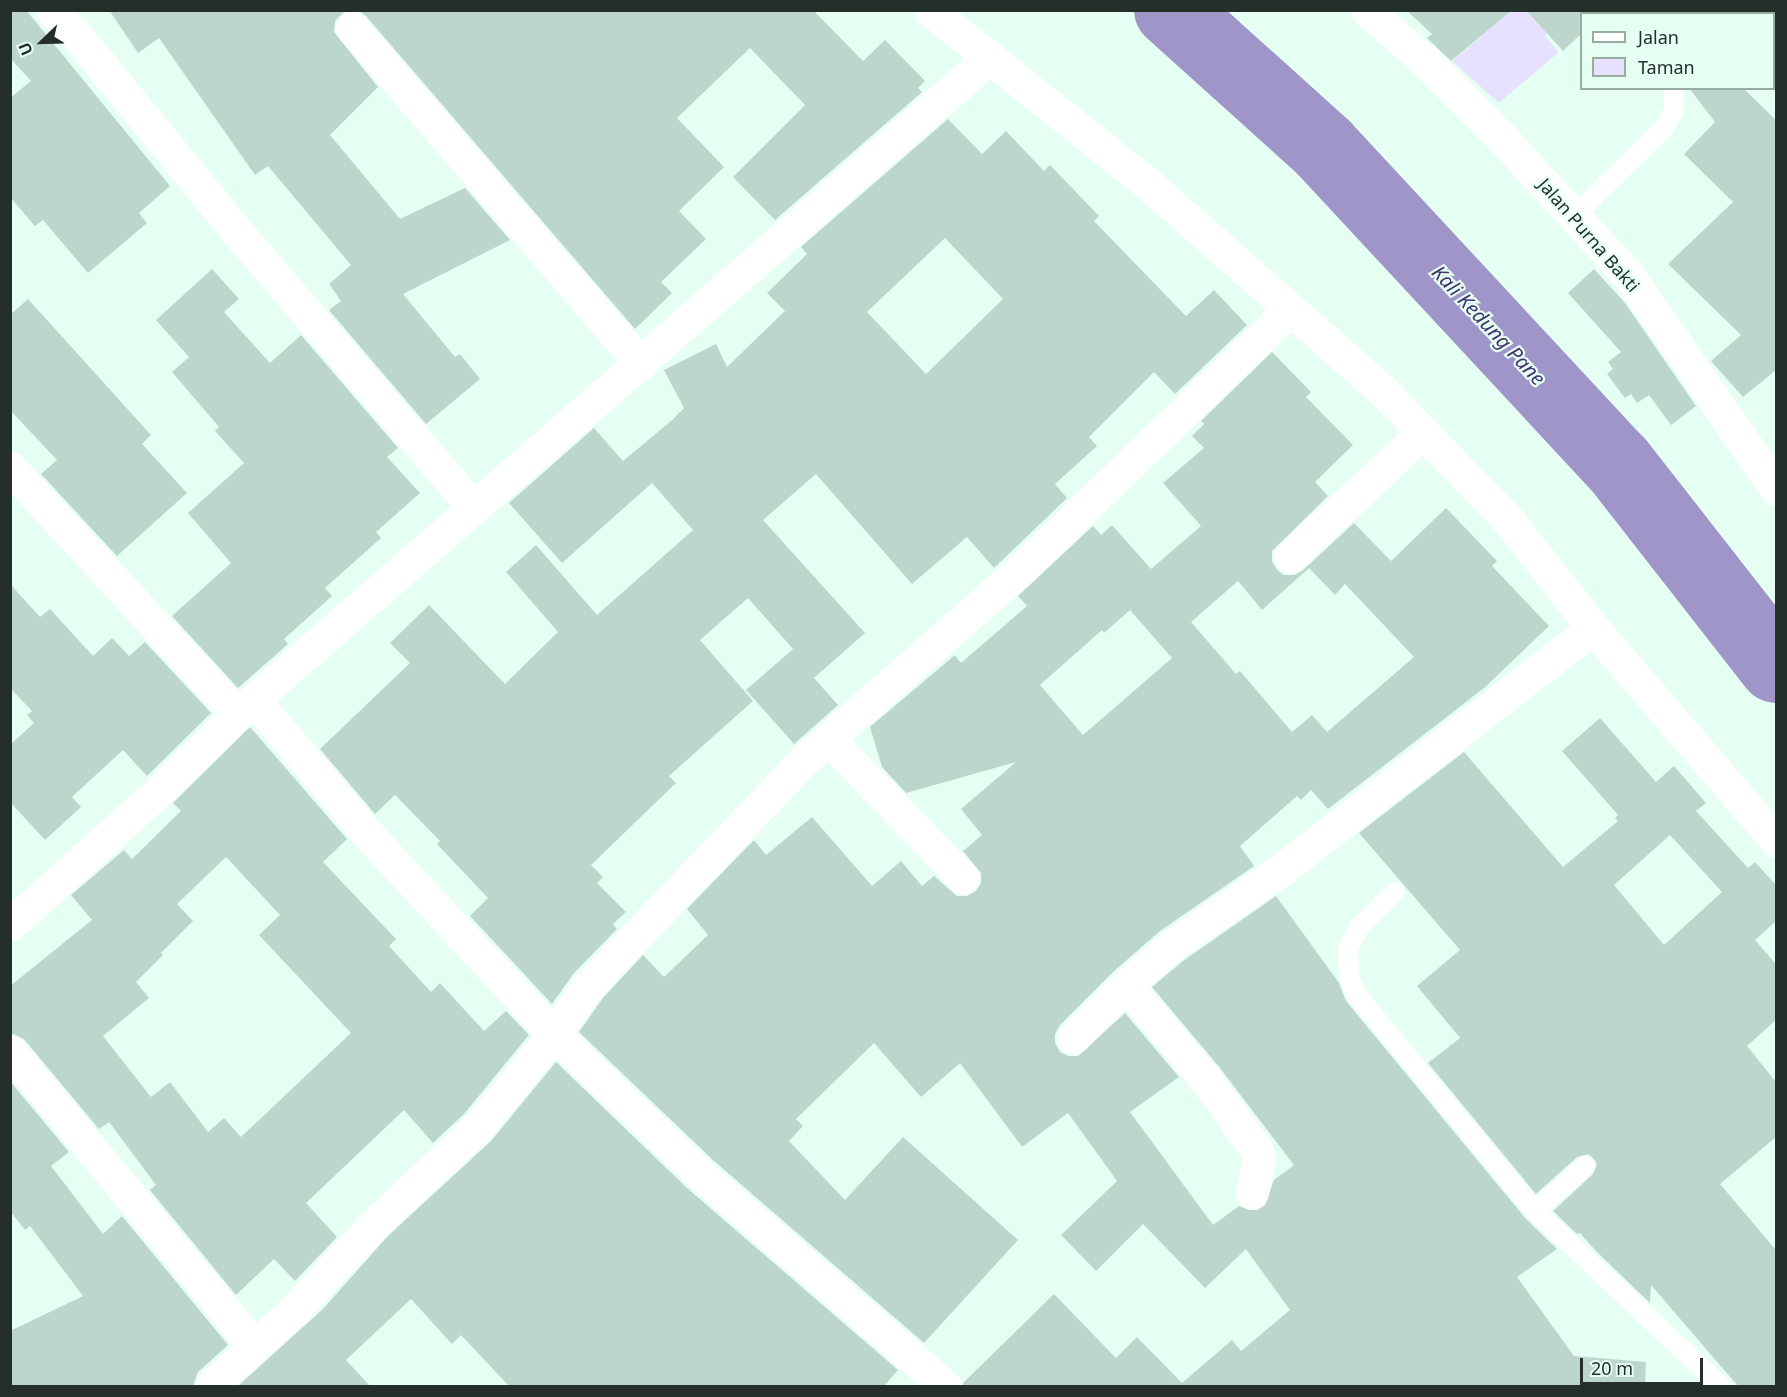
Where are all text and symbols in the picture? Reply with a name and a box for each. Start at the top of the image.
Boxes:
north arrow [12,12,72,72]
legend [1580,12,1775,90]
text: Jalan [1638,25,1679,49]
text: U [13,39,38,59]
text: Taman [1638,55,1695,79]
street label: Jalan Purna Bakti [1534,174,1644,296]
water label: Kali Kedung Pane [1427,260,1551,390]
scale bar [1583,1346,1706,1384]
text: 20 m [1591,1356,1633,1380]

